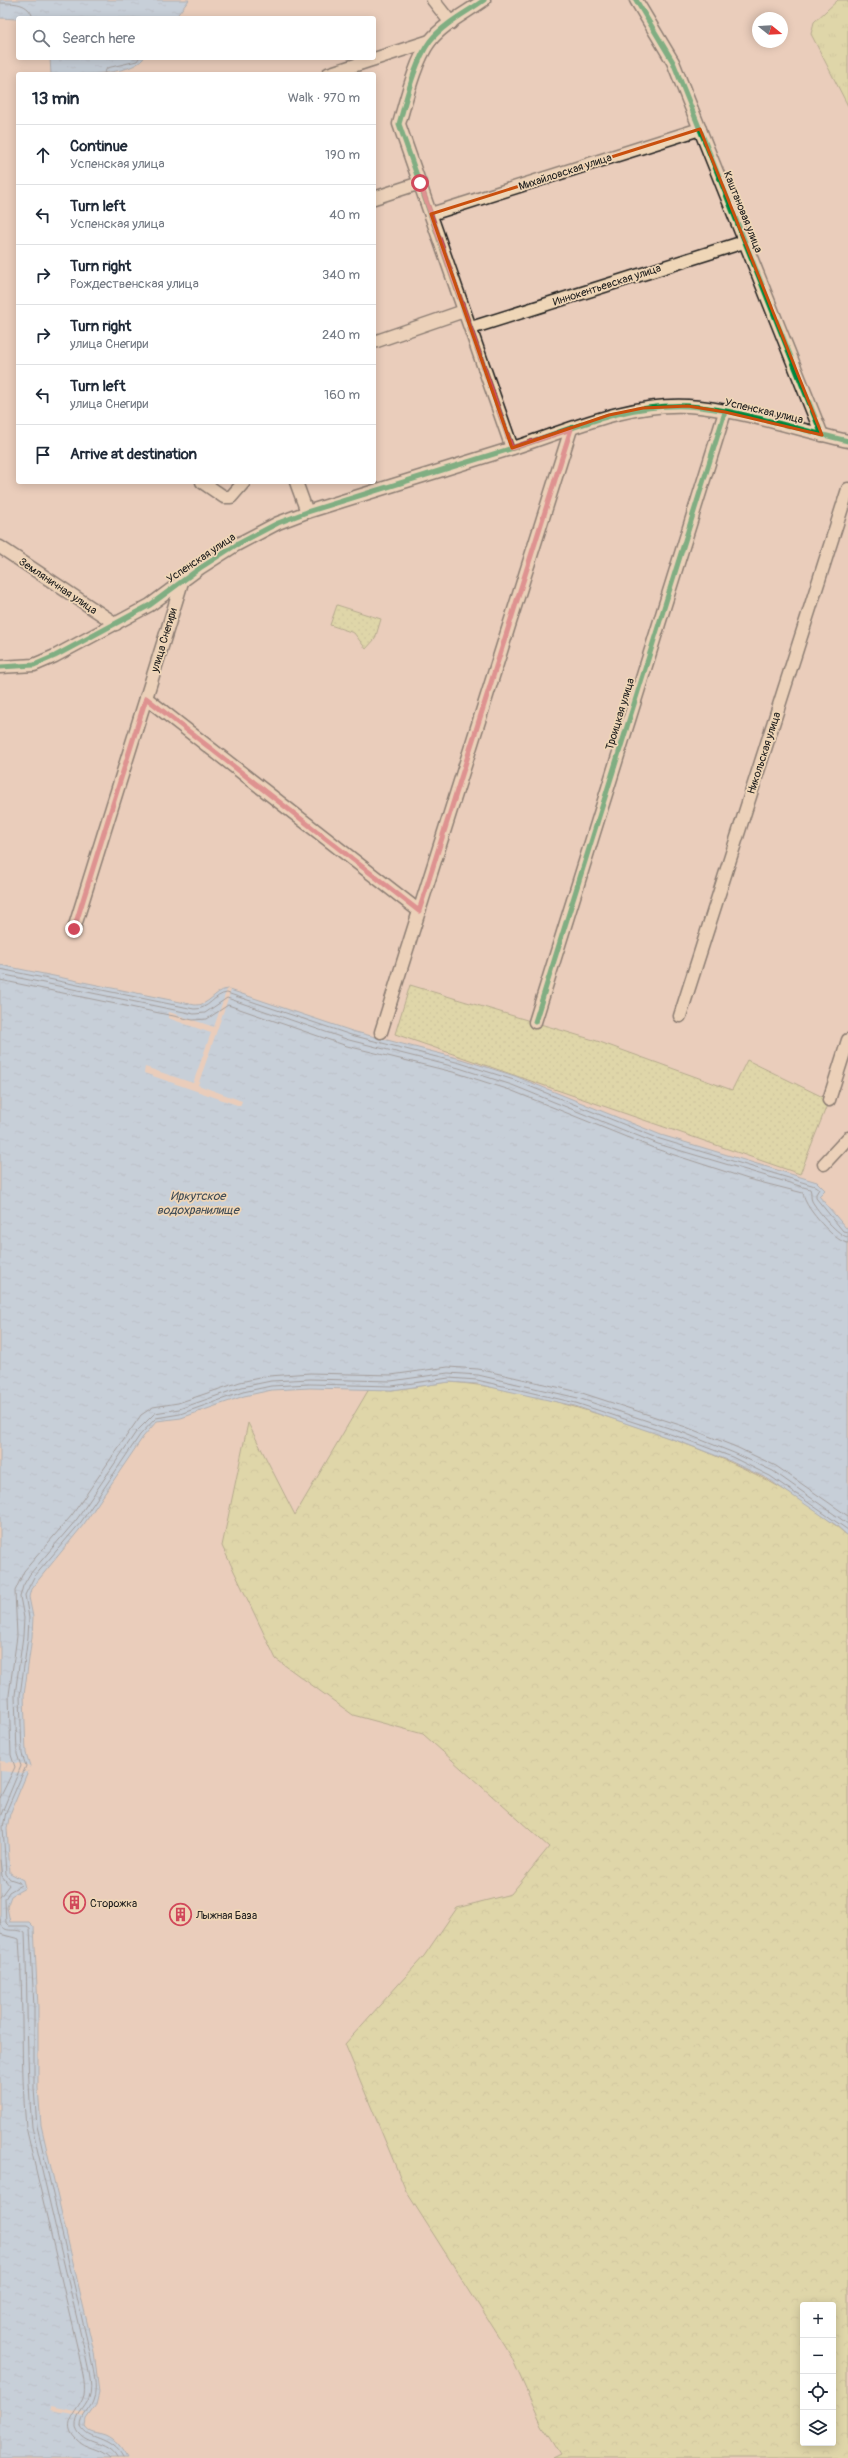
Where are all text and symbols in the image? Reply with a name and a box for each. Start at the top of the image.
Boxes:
north arrow [752,12,788,48]
search box [16,16,376,60]
icon: search [30,27,52,49]
text: Search here [62,29,135,48]
text: 13 min [32,88,79,109]
text: Walk · 970 m [288,90,360,106]
text: Continue [70,137,128,156]
icon: ahead [32,144,54,166]
text: 190 m [325,147,360,163]
street label: Михайловская улица [517,151,613,193]
text: Успенская улица [70,156,165,172]
street label: Каштановая улица [721,169,765,255]
route start [411,174,429,192]
text: Turn left [70,197,126,216]
icon: left [32,204,54,226]
text: 40 m [329,207,360,223]
text: Успенская улица [70,216,165,232]
text: Turn right [70,257,131,276]
street label: Иннокентьевская улица [551,261,663,309]
icon: right [32,264,54,286]
text: 340 m [322,267,360,283]
text: Рождественская улица [70,276,199,292]
text: Turn right [70,317,131,336]
icon: right [32,324,54,346]
text: 240 m [322,327,360,343]
text: улица Снегири [70,336,148,352]
text: Turn left [70,377,126,396]
icon: left [32,384,54,406]
text: 160 m [324,387,360,403]
text: улица Снегири [70,396,148,412]
street label: Успенская улица [724,396,804,426]
icon: arrive [32,444,54,466]
text: Arrive at destination [70,445,197,464]
street label: Успенская улица [164,530,238,586]
street label: Земляничная улица [16,555,100,617]
street label: улица Снегири [148,606,180,675]
street label: Троицкая улица [603,676,637,752]
street label: Никольская улица [745,710,783,796]
route end [65,920,83,938]
water label: Иркутское водохранилище [157,1189,240,1218]
building icon: Сторожка [62,1890,88,1916]
place label: Сторожка [90,1897,137,1910]
building icon: Лыжная База [167,1902,193,1928]
place label: Лыжная База [195,1909,257,1922]
map controls [800,2302,836,2446]
button: + [800,2302,836,2338]
button: − [800,2338,836,2374]
button: locate [800,2374,836,2410]
button: layers [800,2410,836,2446]

